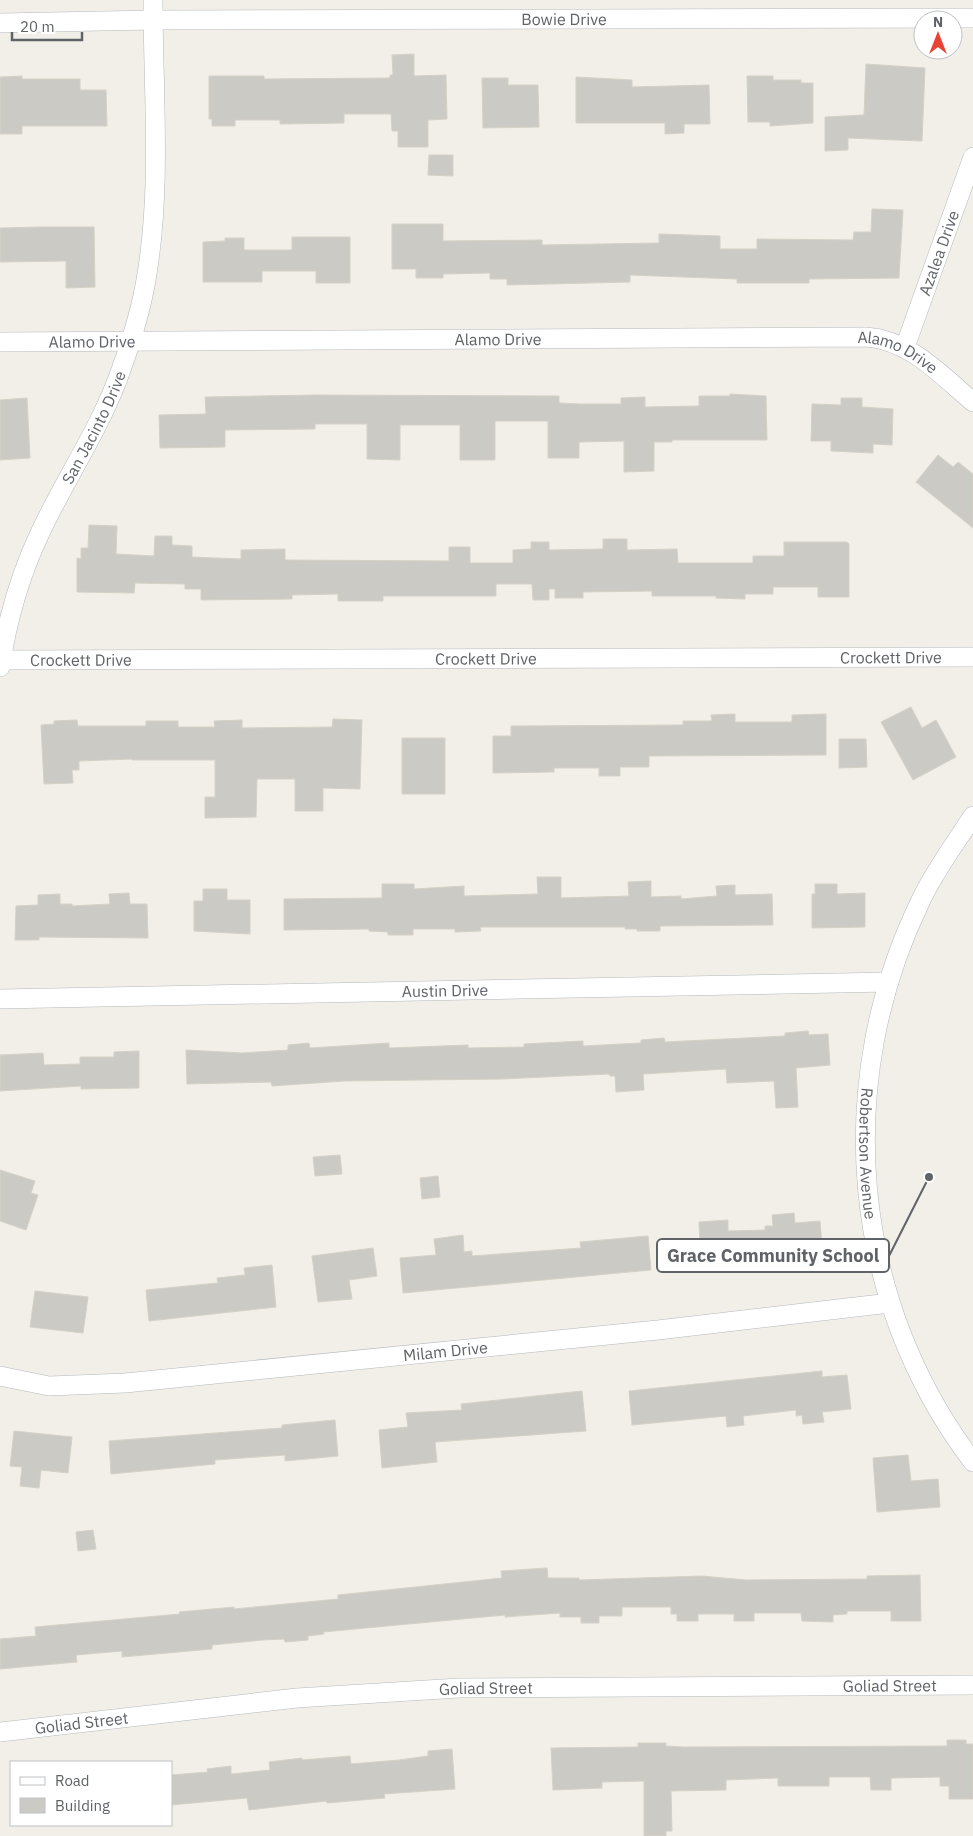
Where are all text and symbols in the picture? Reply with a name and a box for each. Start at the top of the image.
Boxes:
street label: Bowie Drive [521,9,607,29]
scale bar [12,10,82,42]
north arrow [913,10,963,60]
text: N [933,13,943,31]
text: 20 m [20,17,55,36]
street label: Azalea Drive [914,207,963,298]
street label: Alamo Drive [857,327,942,378]
street label: Alamo Drive [454,329,542,349]
street label: Alamo Drive [48,331,136,352]
street label: San Jacinto Drive [57,368,130,487]
street label: Crockett Drive [840,647,942,667]
street label: Crockett Drive [435,648,537,669]
street label: Crockett Drive [30,650,132,670]
street label: Austin Drive [401,980,489,1001]
street label: Robertson Avenue [855,1087,881,1221]
callout: Grace Community School [657,1239,889,1272]
text: Grace Community School [667,1244,880,1267]
street label: Milam Drive [402,1337,489,1365]
street label: Goliad Street [843,1675,937,1696]
street label: Goliad Street [438,1678,533,1699]
street label: Goliad Street [34,1707,129,1738]
legend [10,1761,172,1826]
text: Road [55,1771,90,1790]
text: Building [55,1796,110,1815]

